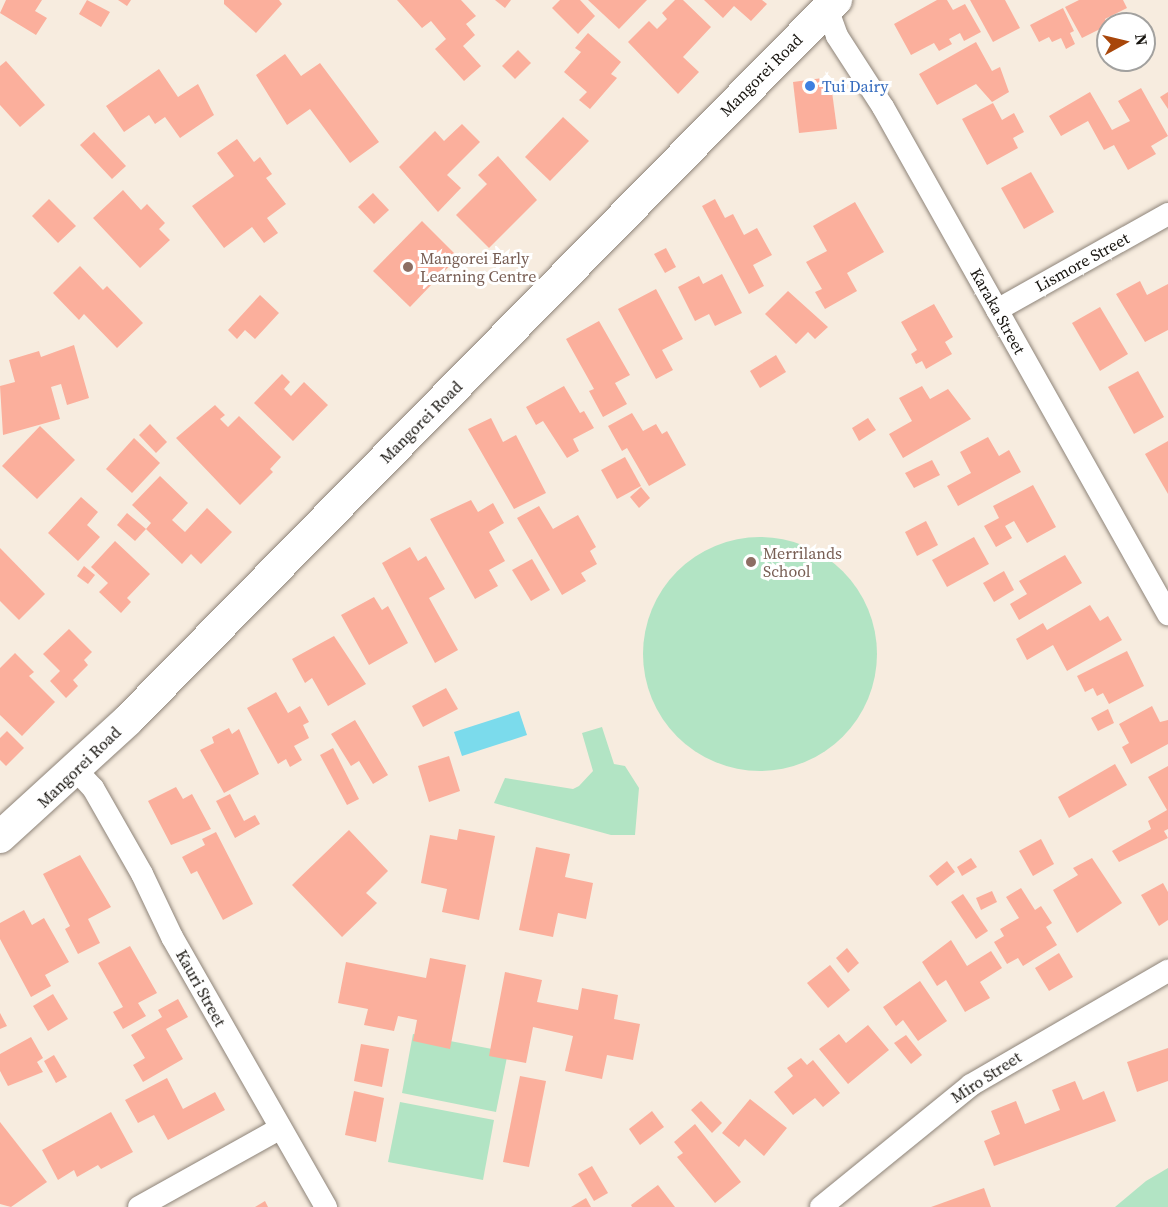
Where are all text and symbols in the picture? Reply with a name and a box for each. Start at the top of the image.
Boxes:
north arrow [1096,12,1156,72]
street label: Mangorei Road [716,30,806,120]
text: N [1130,32,1154,47]
place label: Tui Dairy [822,76,889,96]
marker: Tui Dairy [803,79,817,93]
street label: Lismore Street [1032,228,1132,296]
place label: Mangorei Early Learning Centre [420,248,536,286]
marker: Mangorei Early Learning Centre [401,260,415,274]
street label: Karaka Street [967,265,1029,357]
street label: Mangorei Road [376,377,466,467]
place label: Merrilands School [763,543,842,581]
marker: Merrilands School [744,555,758,569]
street label: Mangorei Road [33,722,125,812]
street label: Kauri Street [172,946,230,1030]
street label: Miro Street [947,1047,1025,1107]

